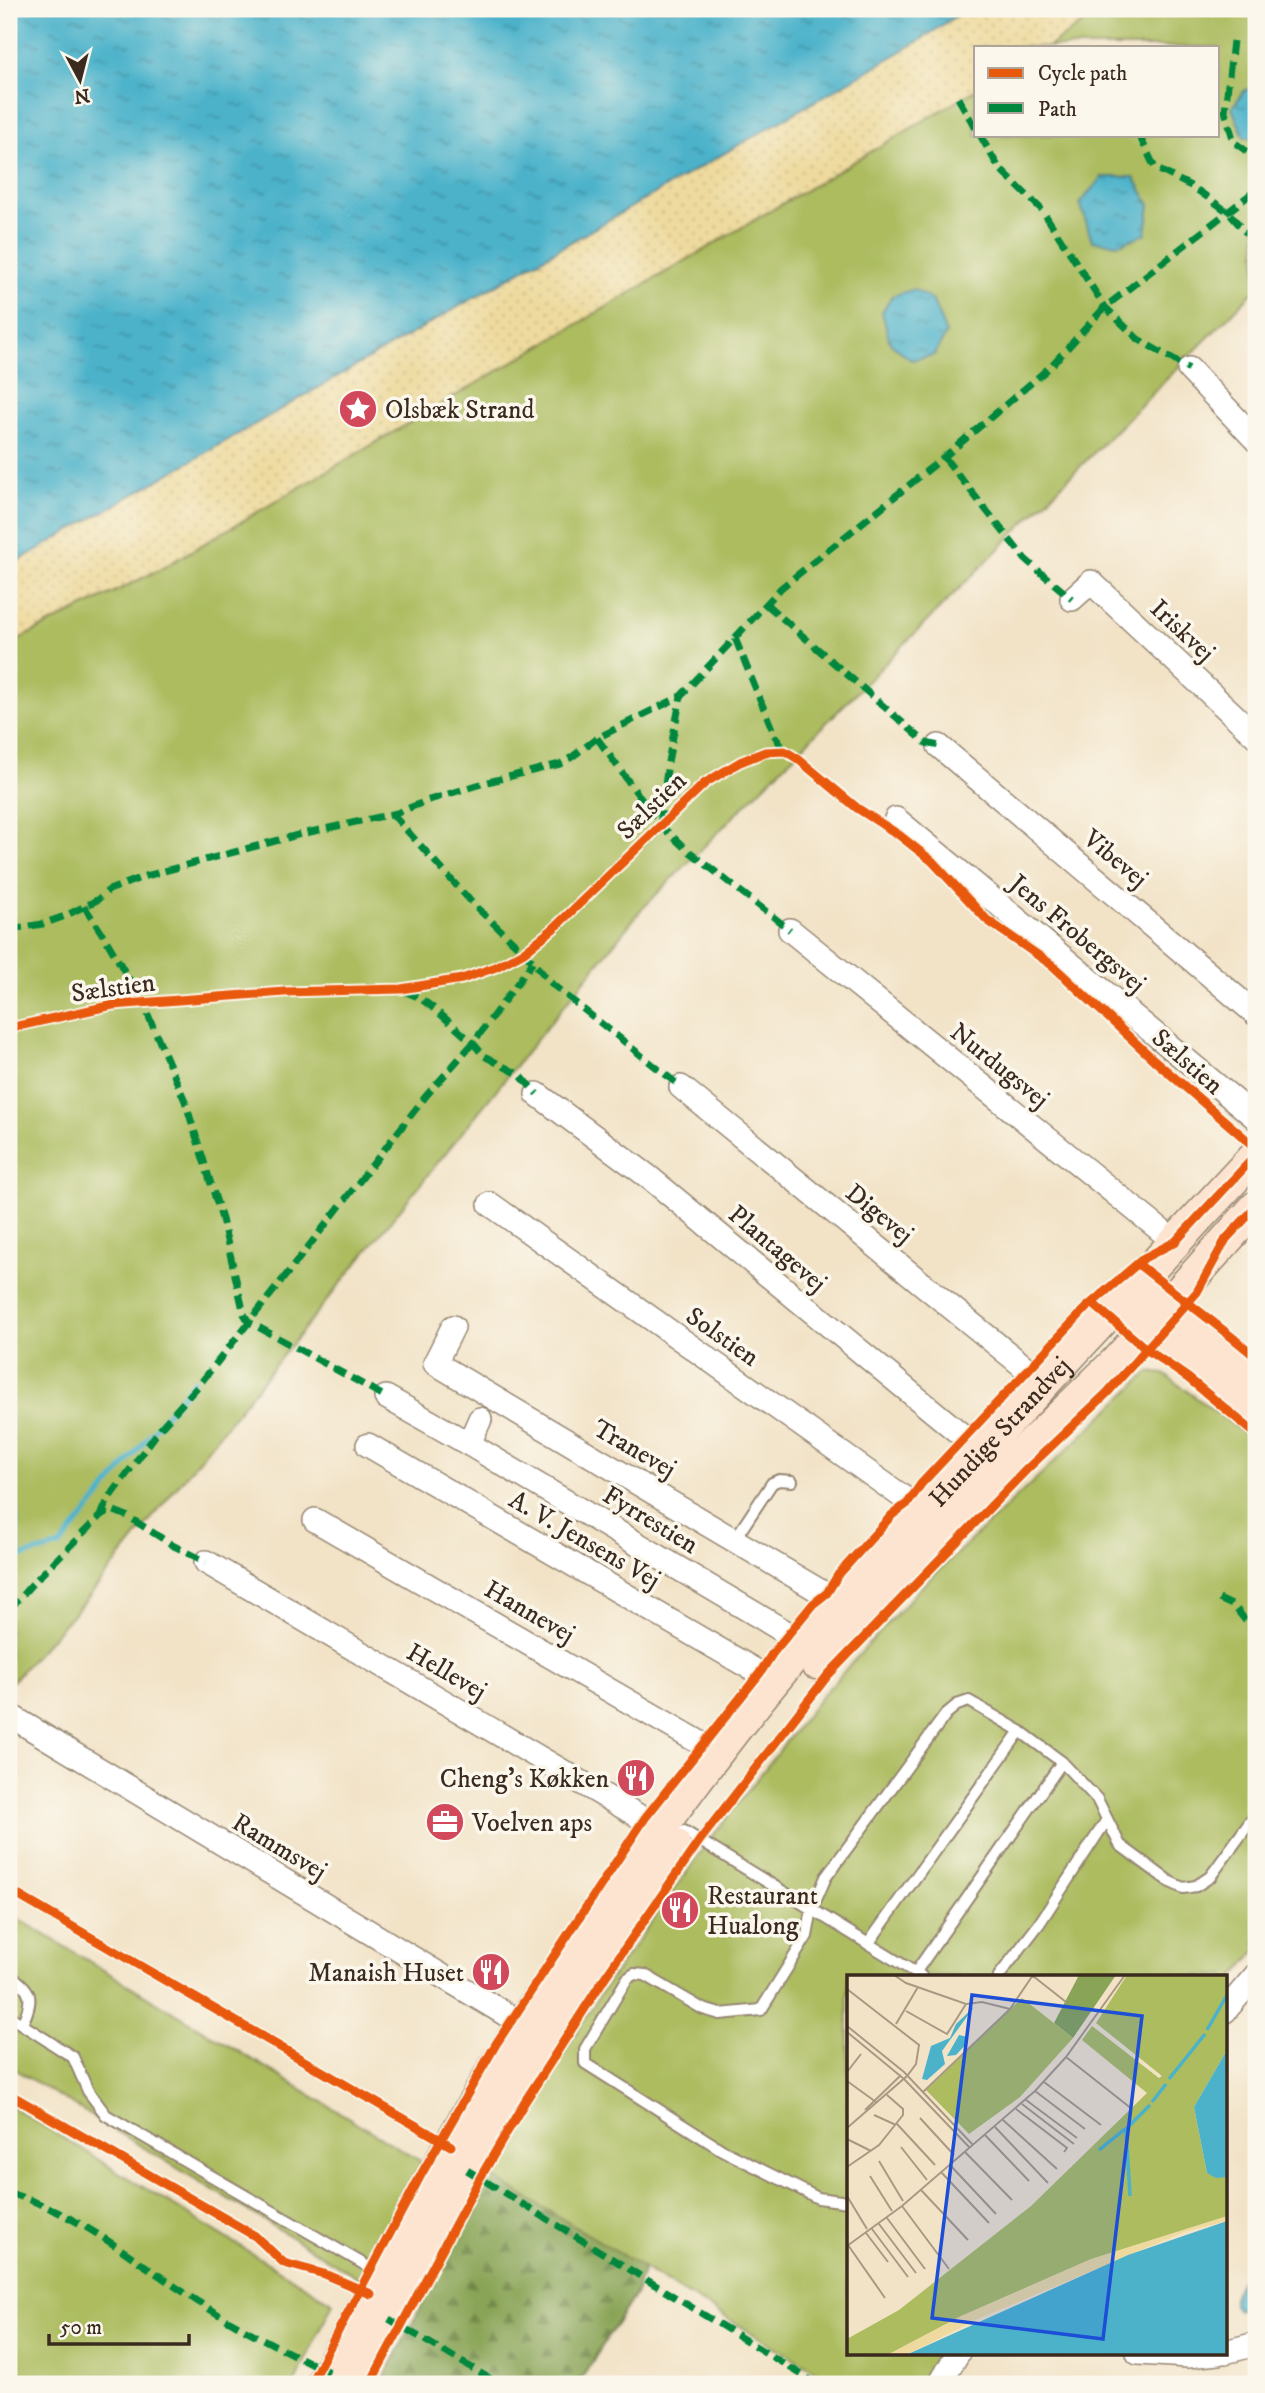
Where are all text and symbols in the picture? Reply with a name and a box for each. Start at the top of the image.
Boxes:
north arrow [46,46,116,116]
legend [974,46,1220,136]
text: Cycle path [1038,61,1127,87]
text: N [72,83,91,108]
text: Path [1038,97,1077,123]
place icon: Olsbæk Strand [337,388,379,430]
place label: Olsbæk Strand [385,394,534,427]
street label: Iriskvej [1143,593,1221,669]
street label: Sælstien [610,765,694,847]
street label: Vibevej [1075,822,1154,896]
street label: Jens Frobergsvej [1001,866,1152,1001]
street label: Sælstien [69,966,158,1011]
street label: Nurdugsvej [943,1016,1055,1116]
street label: Sælstien [1144,1022,1230,1103]
street label: Digevej [838,1177,920,1252]
street label: Plantagevej [721,1198,833,1300]
street label: Solstien [679,1300,766,1375]
street label: Hundige Strandvej [922,1350,1078,1515]
street label: Tranevej [587,1412,682,1486]
street label: Fyrrestien [596,1479,704,1562]
street label: A. V. Jensens Vej [503,1484,666,1597]
street label: Hannevej [478,1573,580,1651]
street label: Hellevej [400,1636,492,1708]
restaurant icon: Cheng's Køkken [615,1757,657,1799]
place label: Cheng's Køkken [440,1763,609,1796]
office icon: Voelven aps [424,1801,466,1843]
street label: Rammsvej [226,1806,333,1888]
place label: Voelven aps [471,1807,592,1840]
place label: Restaurant Hualong [707,1880,818,1943]
restaurant icon: Restaurant Hualong [659,1889,701,1931]
restaurant icon: Manaish Huset [470,1951,512,1993]
place label: Manaish Huset [308,1957,464,1990]
inset map [847,1975,1226,2354]
scale bar [49,2302,189,2346]
text: 50 m [60,2315,102,2341]

